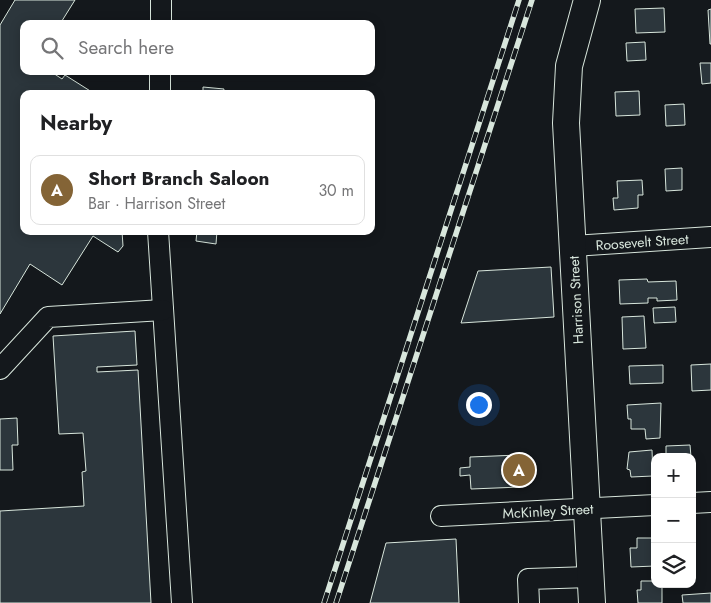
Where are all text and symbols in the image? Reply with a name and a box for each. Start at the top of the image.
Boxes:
search box [20,20,375,75]
icon: search [38,34,66,62]
text: Search here [78,34,174,61]
text: Nearby [40,108,112,138]
text: Short Branch Saloon [88,165,270,192]
text: A [51,179,63,202]
text: 30 m [318,179,354,202]
text: Bar · Harrison Street [88,192,225,215]
street label: Roosevelt Street [595,229,690,255]
street label: Harrison Street [564,255,588,345]
your location [466,392,492,418]
pin: A [503,451,535,489]
map controls [651,453,696,588]
button: + [651,453,696,498]
button: − [651,498,696,543]
street label: McKinley Street [502,499,595,523]
button: layers [651,543,696,588]

